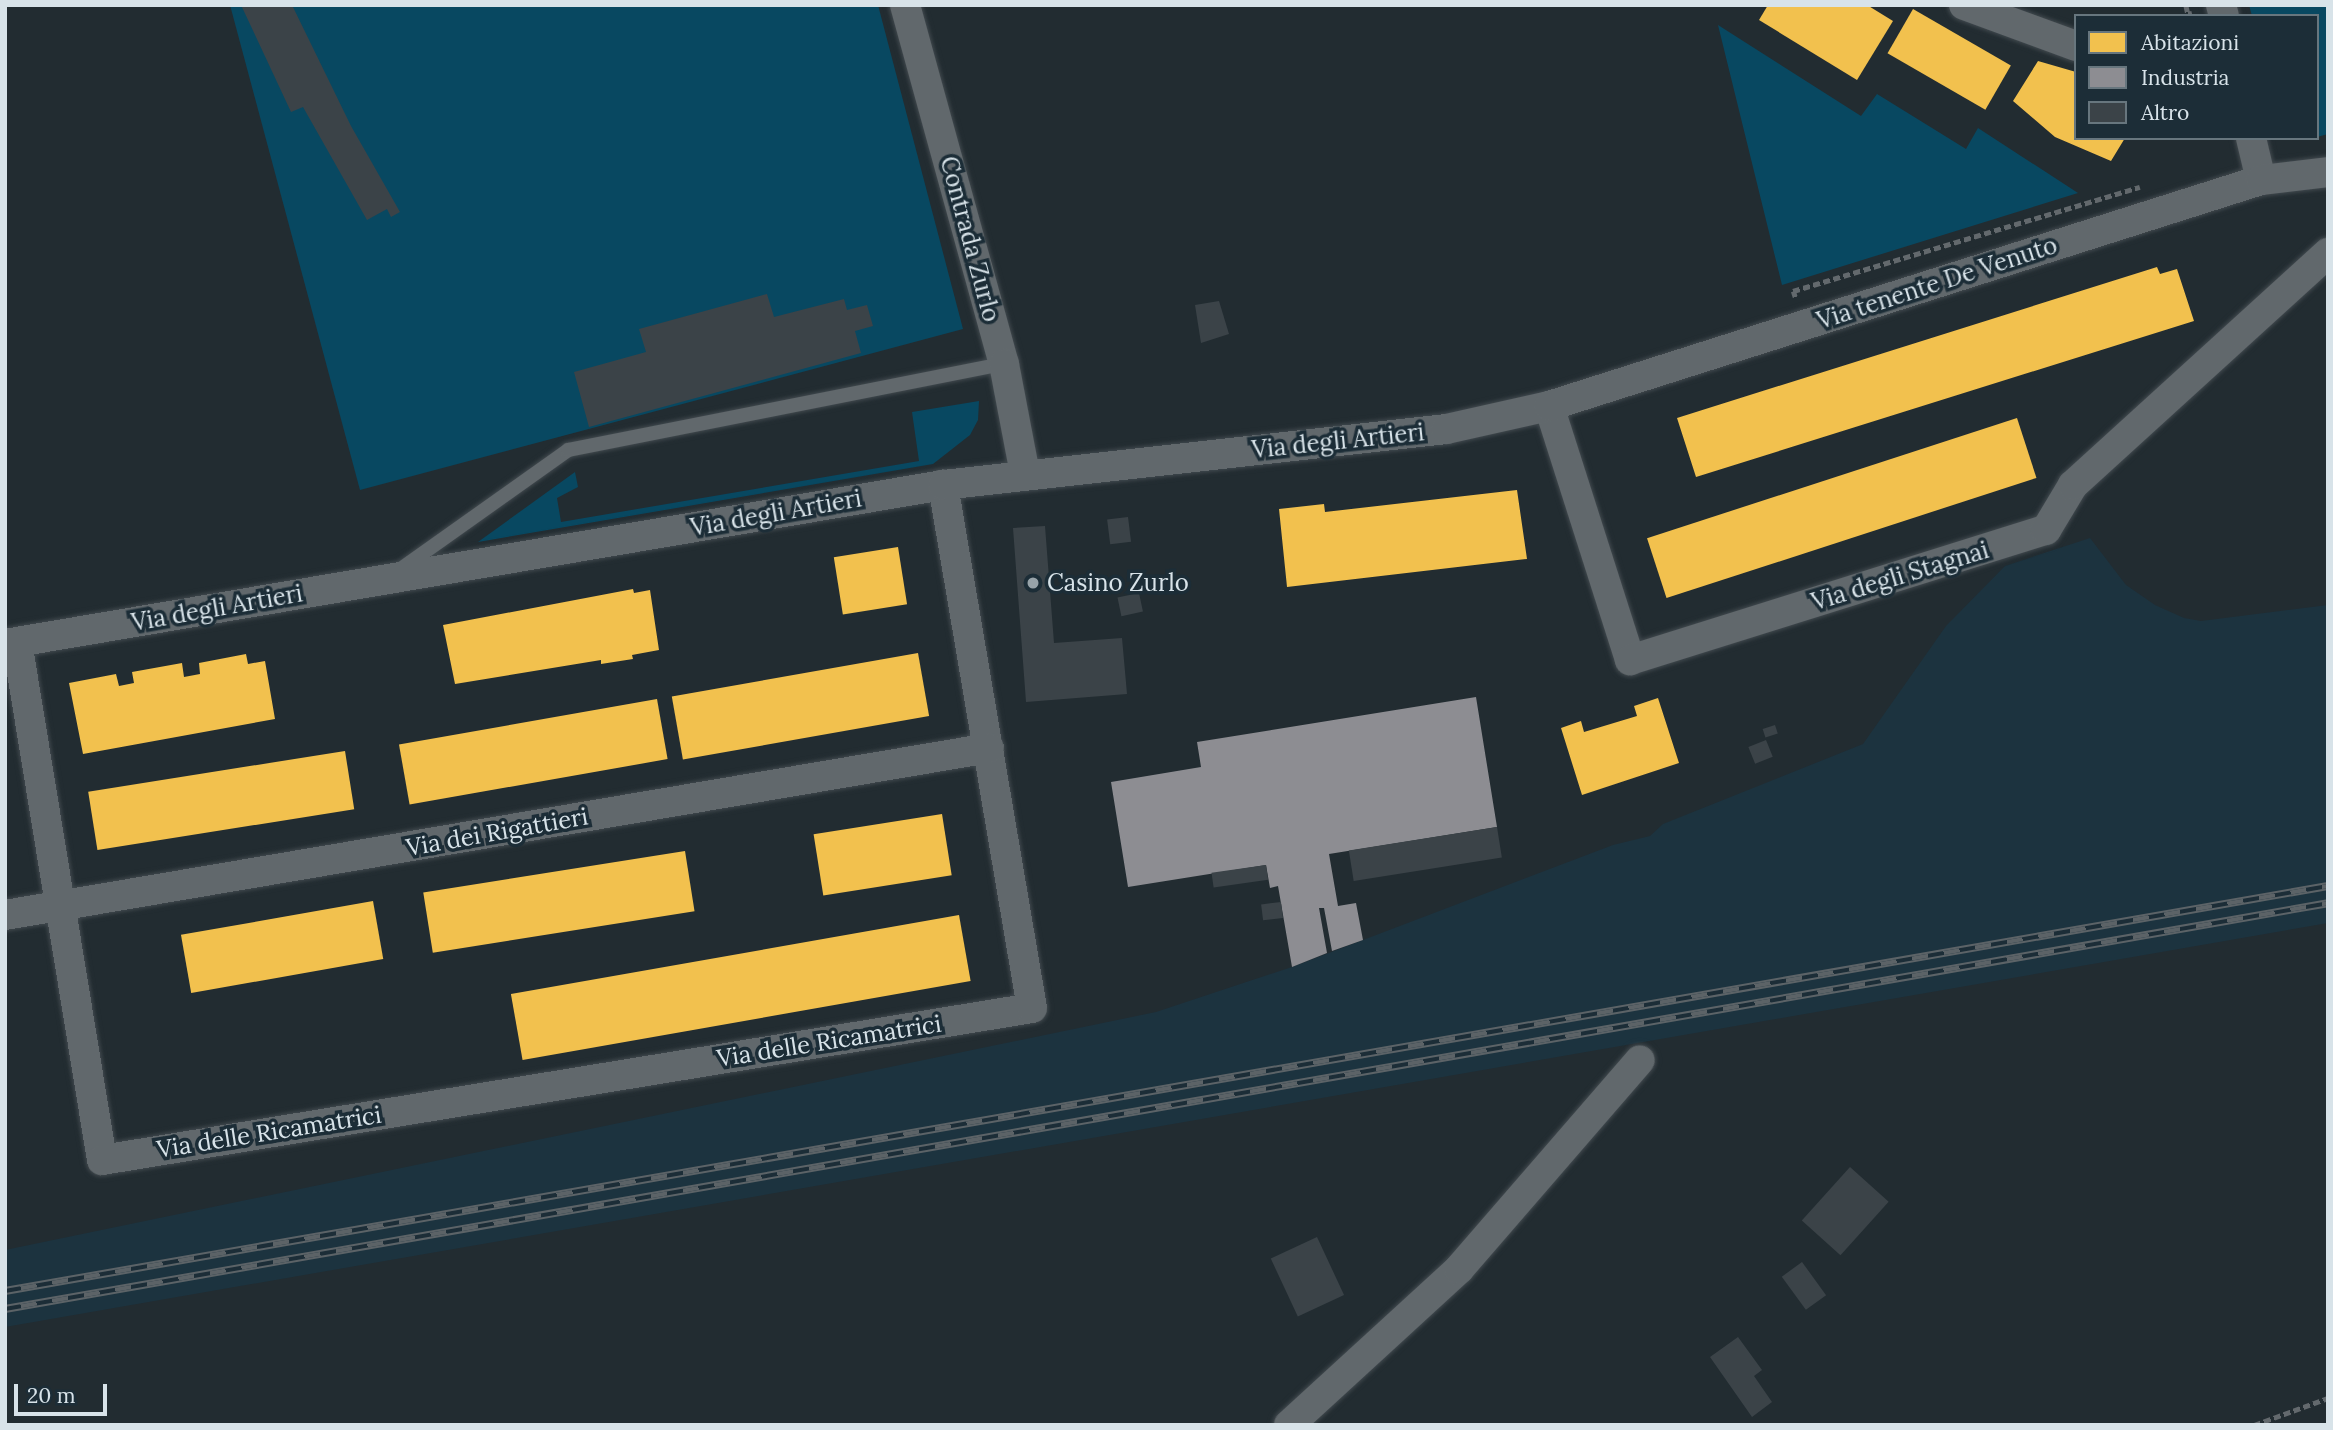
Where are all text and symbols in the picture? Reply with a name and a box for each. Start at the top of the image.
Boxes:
legend [2074,14,2319,140]
text: Abitazioni [2141,29,2239,56]
text: Industria [2141,64,2229,91]
text: Altro [2141,99,2189,126]
street label: Contrada Zurlo [934,153,1006,325]
street label: Via tenente De Venuto [1813,231,2061,335]
street label: Via degli Artieri [1250,418,1426,464]
street label: Via degli Artieri [688,484,864,542]
street label: Via degli Stagnai [1808,535,1992,617]
place label: Casino Zurlo [1047,569,1189,597]
marker: Casino Zurlo [1025,575,1041,591]
street label: Via degli Artieri [129,579,305,637]
street label: Via dei Rigattieri [404,802,590,862]
street label: Via delle Ricamatrici [715,1009,943,1073]
street label: Via delle Ricamatrici [155,1100,383,1164]
scale bar [18,1370,110,1414]
text: 20 m [27,1382,76,1409]

